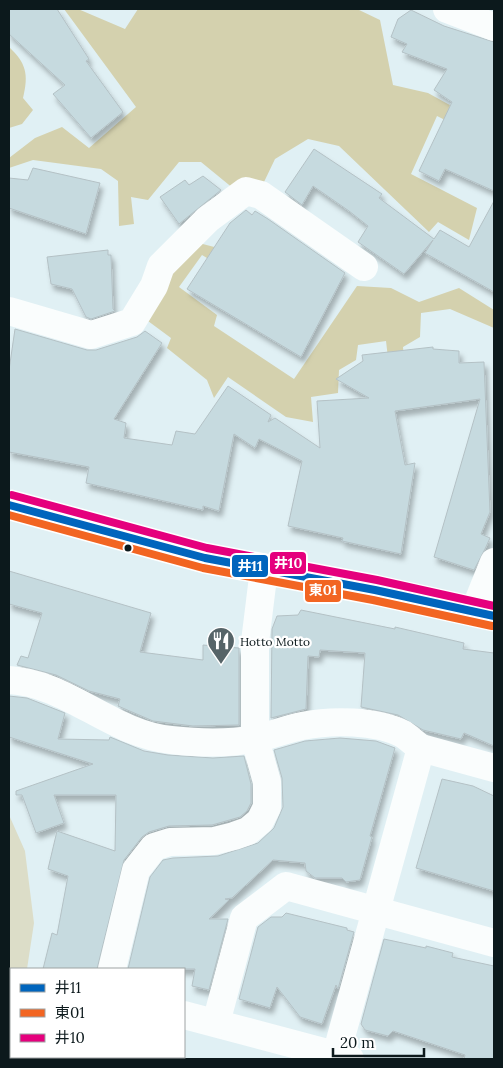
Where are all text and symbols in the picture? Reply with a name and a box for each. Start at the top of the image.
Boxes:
unlabelled marker [123,543,133,553]
line badge: 井10 [269,551,307,575]
line badge: 井11 [231,554,269,578]
text: 井10 [274,554,302,572]
text: 井11 [237,557,263,575]
line badge: 東01 [304,579,342,603]
text: 東01 [309,581,338,599]
restaurant icon: Hotto Motto [206,626,236,665]
place label: Hotto Motto [240,634,310,649]
legend [10,968,185,1058]
text: 井11 [55,978,81,997]
text: 東01 [55,1003,85,1022]
scale bar [333,1026,424,1058]
text: 井10 [55,1028,85,1047]
text: 20 m [340,1033,375,1052]

